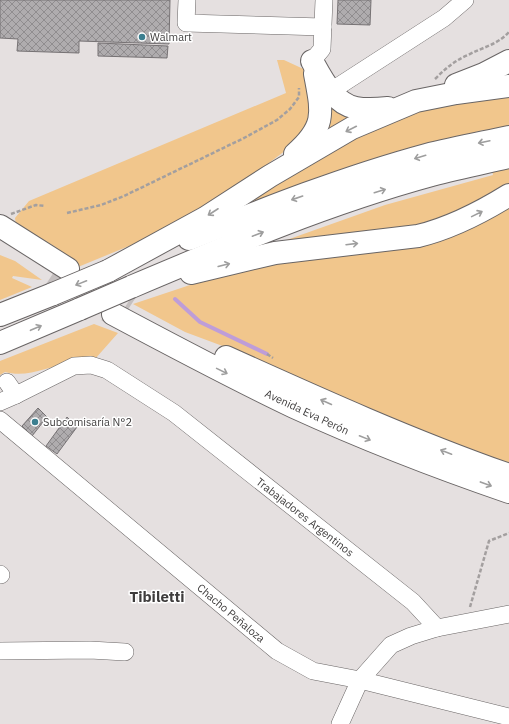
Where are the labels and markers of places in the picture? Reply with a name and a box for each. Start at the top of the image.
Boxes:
place label: Walmart [150,30,192,44]
marker: Walmart [137,32,147,42]
place label: Subcomisaría N°2 [43,415,132,429]
marker: Subcomisaría N°2 [30,417,40,427]

